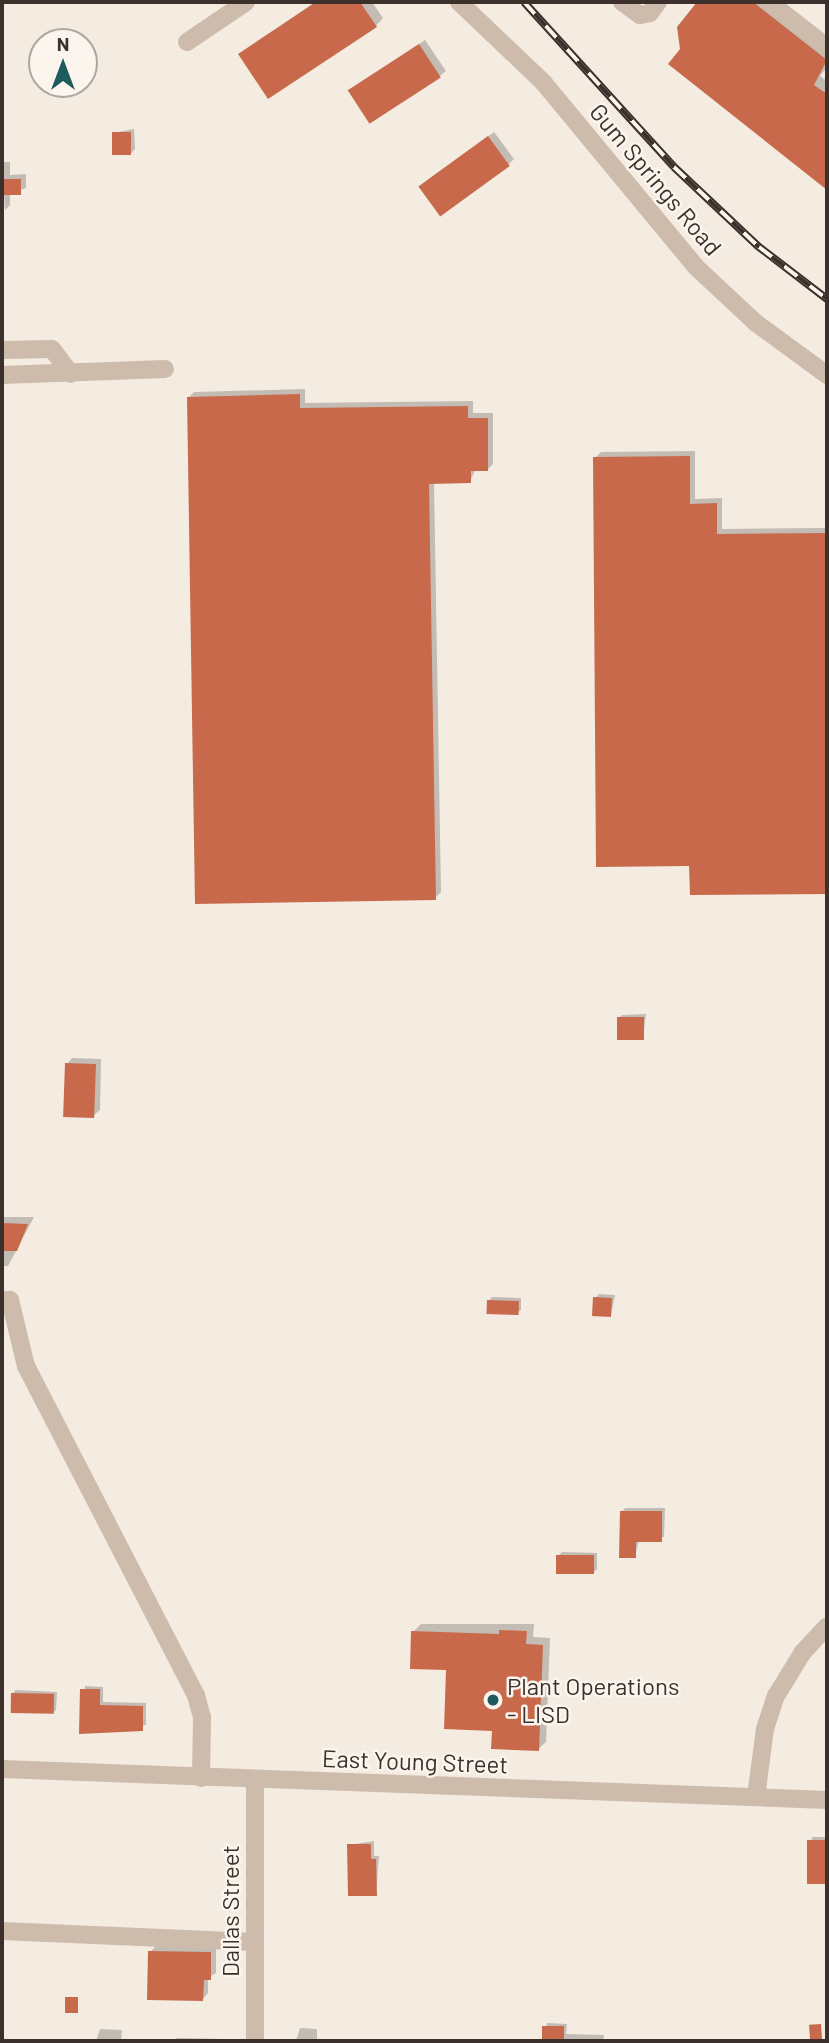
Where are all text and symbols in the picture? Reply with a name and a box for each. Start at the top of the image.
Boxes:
north arrow [28,28,98,98]
text: N [57,32,69,55]
street label: Gum Springs Road [584,97,728,261]
place label: Plant Operations - LISD [507,1672,680,1728]
marker: Plant Operations - LISD [485,1692,501,1708]
street label: East Young Street [322,1743,508,1779]
street label: Dallas Street [216,1845,244,1977]

